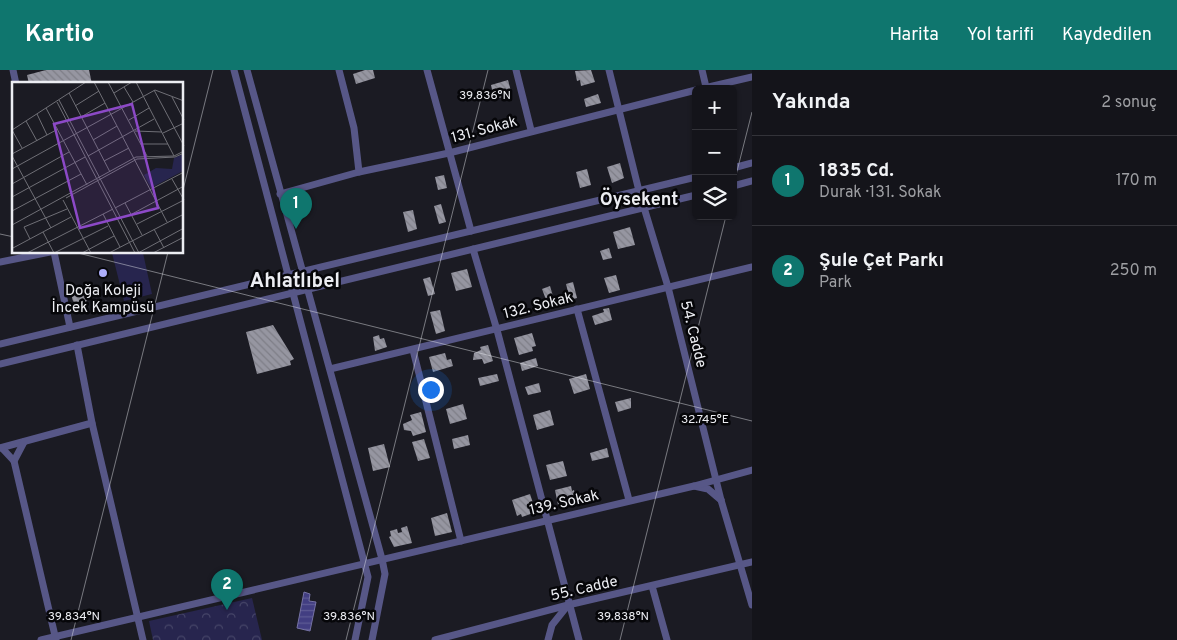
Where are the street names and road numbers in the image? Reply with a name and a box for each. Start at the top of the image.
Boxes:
street label: 131. Sokak [449,113,519,148]
street label: 132. Sokak [502,289,575,324]
street label: 54. Cadde [675,299,710,370]
street label: 139. Sokak [528,486,601,521]
street label: 55. Cadde [549,573,620,606]

